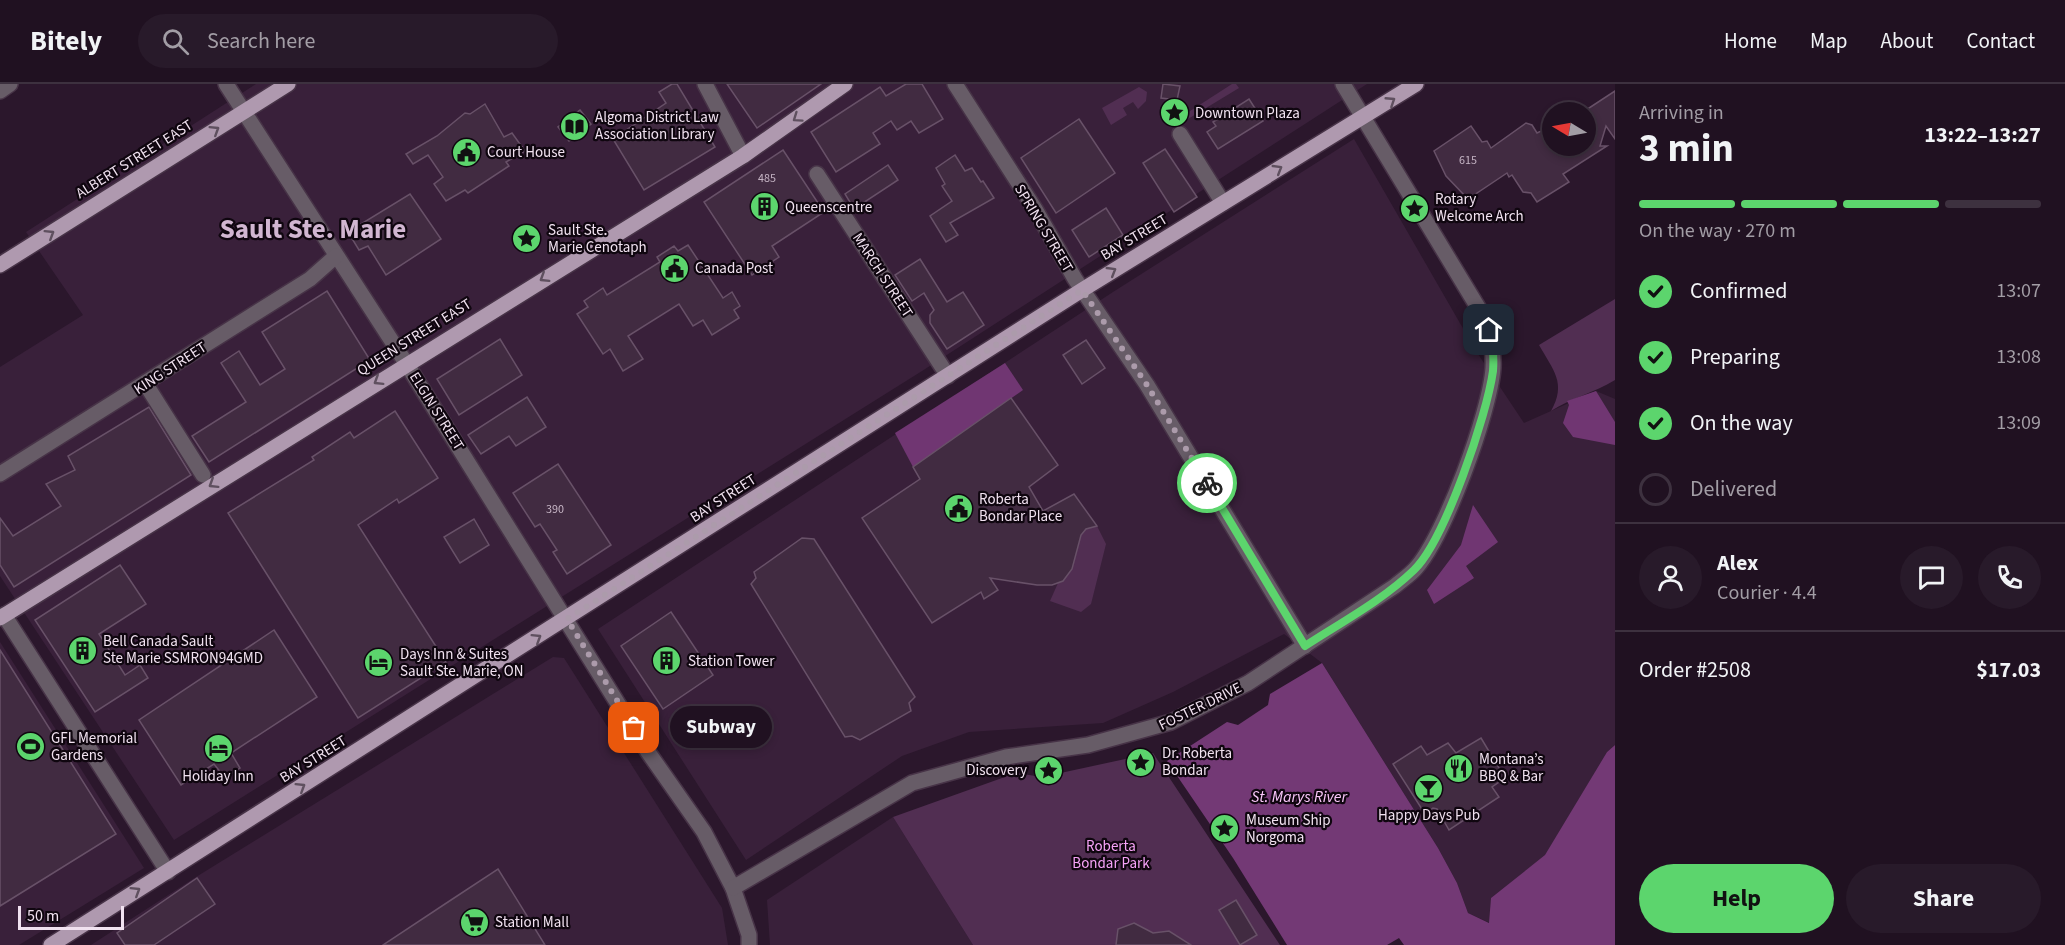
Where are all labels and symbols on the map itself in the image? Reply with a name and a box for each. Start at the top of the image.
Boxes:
place icon: Downtown Plaza [1158,97,1190,129]
one-way arrow [1384,97,1395,108]
north arrow [1542,102,1596,156]
place label: Downtown Plaza [1195,103,1300,124]
place label: Algoma District Law Association Library [595,107,719,145]
library icon: Algoma District Law Association Library [558,110,590,142]
one-way arrow [793,111,804,122]
street label: ALBERT STREET EAST [72,115,197,204]
one-way arrow [208,126,219,137]
public building icon: Court House [450,136,482,168]
place label: Court House [487,142,565,163]
house number: 615 [1459,152,1477,169]
one-way arrow [1272,165,1282,177]
house number: 485 [758,170,776,187]
street label: SPRING STREET [1009,180,1078,276]
place label: Rotary Welcome Arch [1435,189,1524,227]
building icon: Queenscentre [748,191,780,223]
place icon: Rotary Welcome Arch [1398,192,1430,224]
place label: Queenscentre [785,197,872,218]
street label: BAY STREET [1097,209,1172,266]
district label: Sault Ste. Marie [220,210,406,249]
place label: Sault Ste. Marie Cenotaph [548,220,647,258]
place icon: Sault Ste. Marie Cenotaph [511,223,543,255]
street label: MARCH STREET [847,229,918,322]
one-way arrow [43,230,54,241]
public building icon: Canada Post [658,252,690,284]
place label: Canada Post [695,258,773,279]
one-way arrow [1106,267,1116,279]
one-way arrow [540,271,550,283]
street label: QUEEN STREET EAST [353,294,475,381]
pin [1463,304,1514,355]
street label: KING STREET [130,337,211,400]
street label: ELGIN STREET [404,368,469,455]
one-way arrow [374,373,384,385]
courier [1177,453,1237,513]
street label: BAY STREET [686,469,760,528]
one-way arrow [209,477,219,489]
place label: Roberta Bondar Place [979,489,1062,527]
public building icon: Roberta Bondar Place [942,492,974,524]
house number: 390 [546,501,564,518]
place label: Bell Canada Sault Ste Marie SSMRON94GMD [103,631,263,669]
building icon: Bell Canada Sault Ste Marie SSMRON94GMD [66,634,98,666]
one-way arrow [530,634,541,645]
place label: Days Inn & Suites Sault Ste. Marie, ON [400,644,524,682]
building icon: Station Tower [651,645,683,677]
hotel icon: Days Inn & Suites Sault Ste. Marie, ON [363,647,395,679]
place label: Station Tower [688,651,775,672]
street label: FOSTER DRIVE [1155,677,1245,736]
pin [608,702,659,753]
callout: Subway [670,707,772,749]
place label: GFL Memorial Gardens [51,728,137,766]
sports icon: GFL Memorial Gardens [14,731,46,763]
street label: BAY STREET [276,731,351,788]
hotel icon: Holiday Inn [202,733,234,765]
place label: Dr. Roberta Bondar [1162,743,1232,781]
place icon: Dr. Roberta Bondar [1125,746,1157,778]
place label: Montana’s BBQ & Bar [1479,749,1544,787]
restaurant icon: Montana’s BBQ & Bar [1442,752,1474,784]
place icon: Discovery [1032,754,1064,786]
place label: Discovery [966,760,1027,781]
place label: Holiday Inn [182,766,254,787]
bar icon: Happy Days Pub [1413,772,1445,804]
one-way arrow [295,783,305,795]
water label: St. Marys River [1251,786,1348,808]
place label: Happy Days Pub [1378,805,1480,826]
place label: Museum Ship Norgoma [1246,810,1331,848]
place icon: Museum Ship Norgoma [1209,813,1241,845]
park label: Roberta Bondar Park [1072,836,1150,874]
one-way arrow [130,887,140,899]
scale bar [18,903,124,930]
supermarket icon: Station Mall [458,906,490,938]
place label: Station Mall [495,912,569,933]

